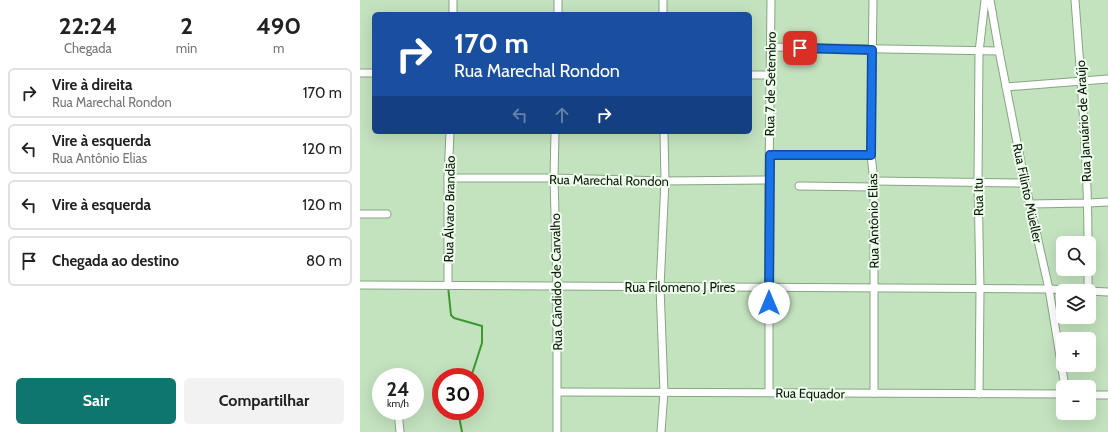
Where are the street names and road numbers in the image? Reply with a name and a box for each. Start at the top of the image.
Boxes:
street label: Rua 7 de Setembro [761,31,779,137]
street label: Rua Januário de Araújo [1072,60,1095,182]
street label: Rua Filinto Müeller [1010,142,1047,245]
street label: Rua Álvaro Brandão [439,155,458,263]
street label: Rua Marechal Rondon [549,171,669,189]
street label: Rua Antônio Elias [864,173,882,269]
street label: Rua Itu [970,178,986,216]
street label: Rua Cândido de Carvalho [547,213,565,351]
street label: Rua Filomeno J Píres [624,279,736,295]
street label: Rua Equador [775,384,846,402]

